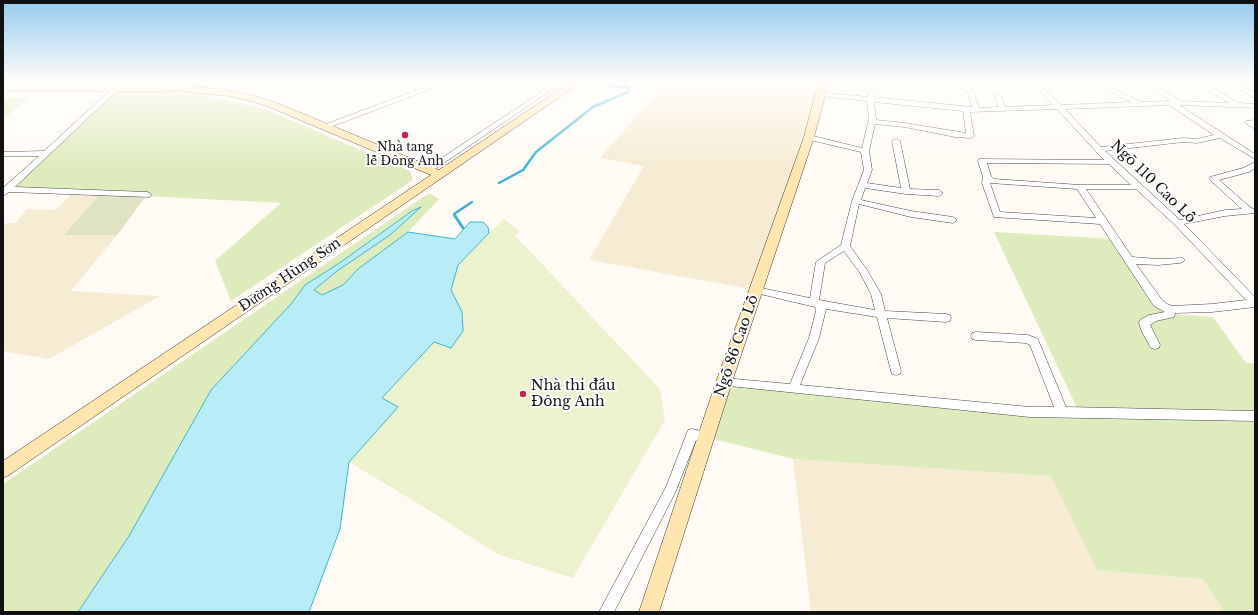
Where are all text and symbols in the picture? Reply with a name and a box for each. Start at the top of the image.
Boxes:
marker: Nhà tang lễ Đông Anh [400,130,410,140]
street label: Ngõ 110 Cao Lỗ [1107,137,1199,227]
place label: Nhà tang lễ Đông Anh [366,141,444,169]
street label: Đường Hùng Sơn [236,235,344,315]
street label: Ngõ 86 Cao Lỗ [712,293,762,399]
place label: Nhà thi đấu Đông Anh [531,378,615,410]
marker: Nhà thi đấu Đông Anh [518,389,528,399]

